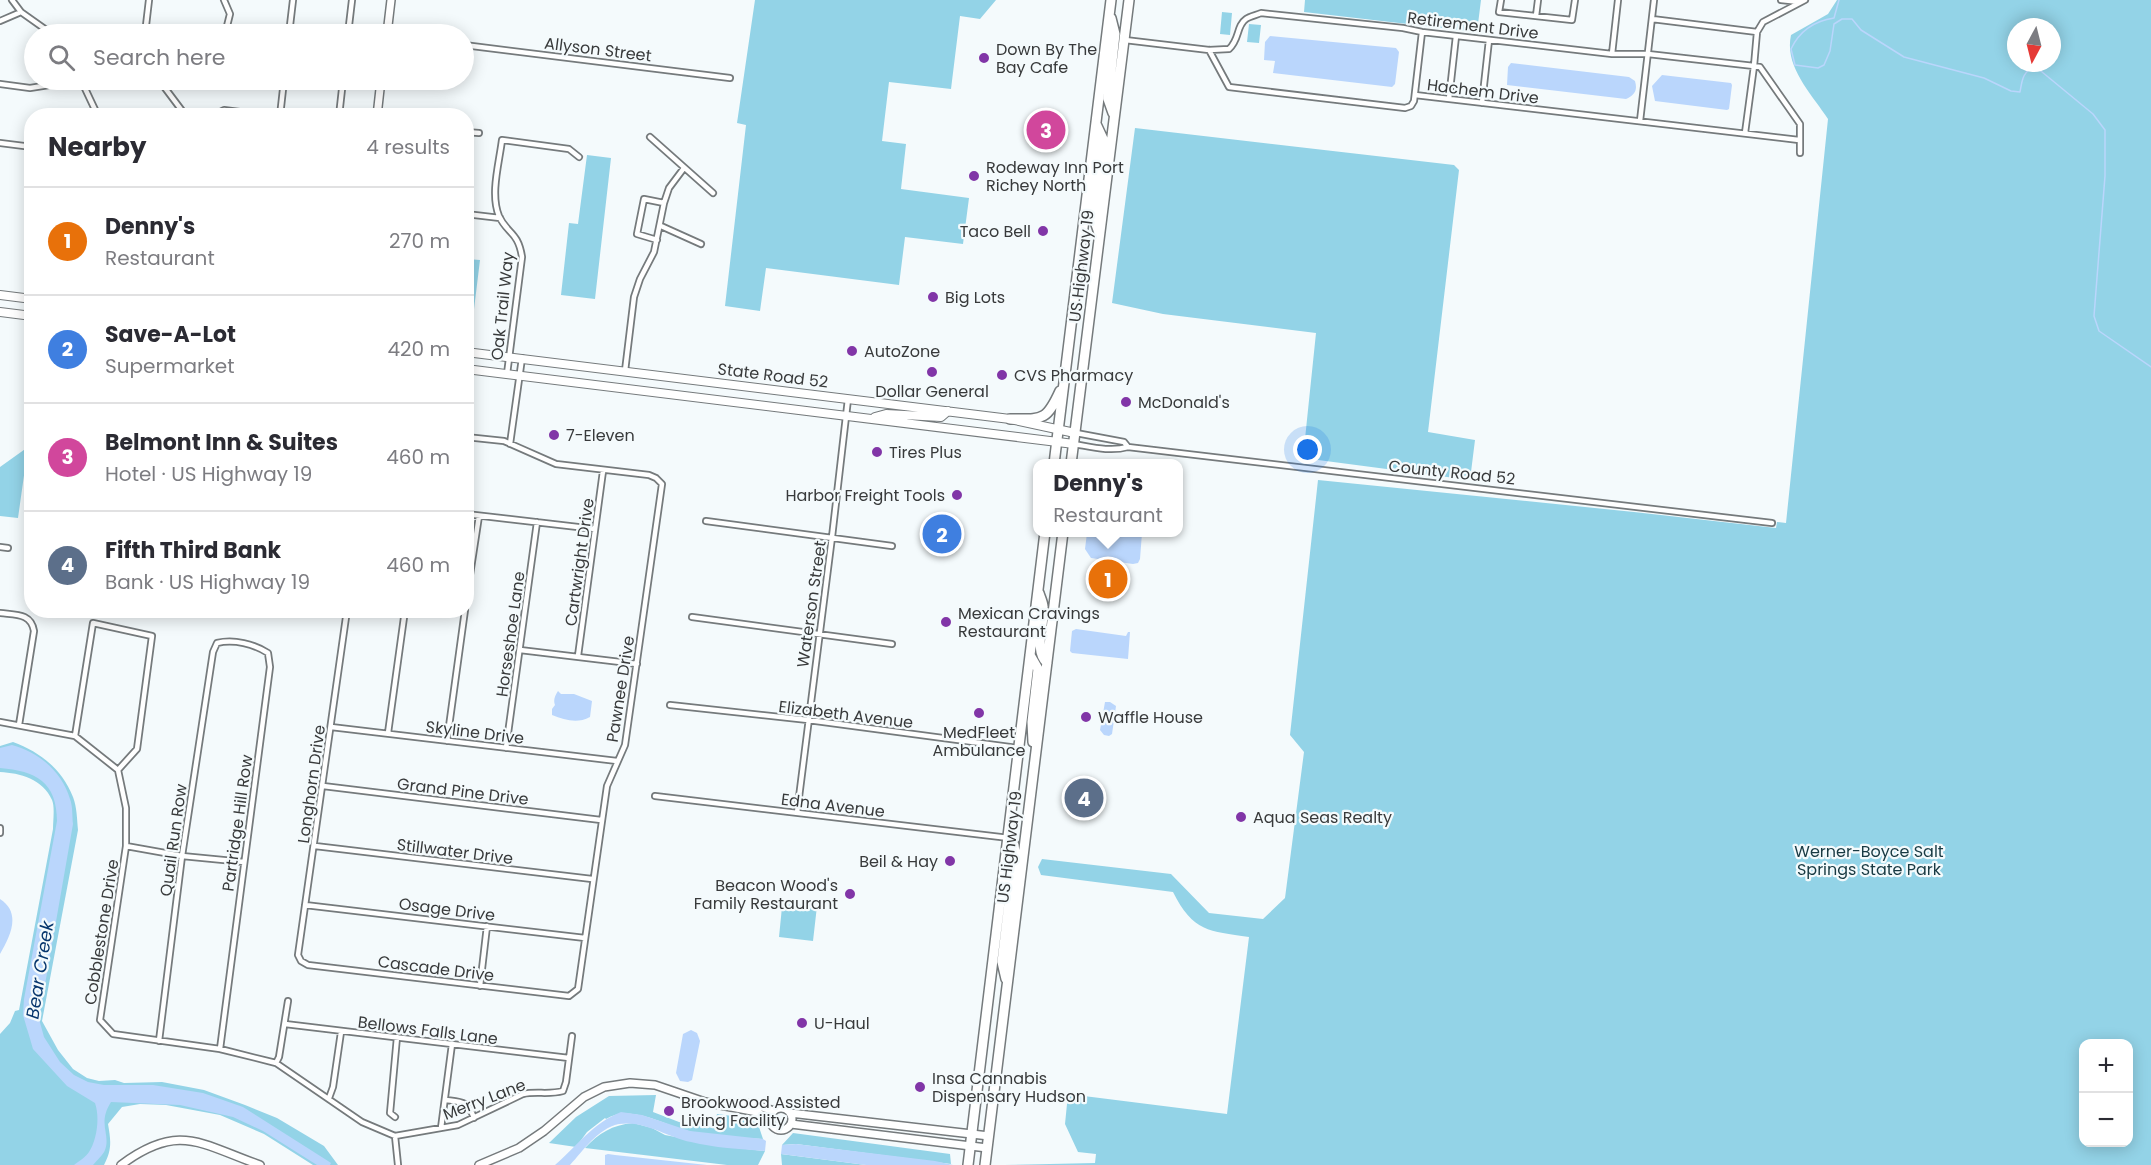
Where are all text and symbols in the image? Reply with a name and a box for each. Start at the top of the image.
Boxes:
street label: Retirement Drive [1406,6,1540,45]
north arrow [2007,18,2061,72]
search box [24,24,474,90]
street label: Allyson Street [543,32,653,67]
place label: Down By The Bay Cafe [996,38,1097,79]
icon: search [45,41,78,74]
text: Search here [93,42,226,73]
marker: Down By The Bay Cafe [977,51,991,65]
street label: Hachem Drive [1426,73,1540,110]
pin: 3 [1026,108,1066,152]
text: Nearby [48,129,146,165]
text: 4 results [366,133,450,161]
place label: Rodeway Inn Port Richey North [986,156,1124,197]
marker: Rodeway Inn Port Richey North [967,169,981,183]
street label: US Highway 19 [1063,209,1100,324]
text: Denny's [105,211,195,242]
place label: Taco Bell [960,220,1031,243]
marker: Taco Bell [1036,224,1050,238]
text: 1 [64,227,71,255]
text: 270 m [389,227,450,255]
text: Restaurant [105,244,215,272]
street label: Oak Trail Way [485,251,520,361]
place label: Big Lots [945,286,1005,309]
marker: Big Lots [926,290,940,304]
text: Save-A-Lot [105,319,236,350]
text: 2 [62,335,73,363]
text: 420 m [387,335,450,363]
place label: AutoZone [864,340,940,363]
marker: AutoZone [845,344,859,358]
text: Supermarket [105,352,234,380]
street label: State Road 52 [716,357,830,394]
place label: CVS Pharmacy [1014,364,1133,387]
marker: Dollar General [925,365,939,379]
marker: CVS Pharmacy [995,368,1009,382]
place label: Dollar General [875,380,989,403]
place label: McDonald's [1138,391,1230,414]
marker: McDonald's [1119,395,1133,409]
place label: 7-Eleven [566,424,635,447]
text: Belmont Inn & Suites [105,427,338,458]
marker: 7-Eleven [547,428,561,442]
your location [1293,435,1322,464]
place label: Tires Plus [889,441,962,464]
text: 3 [61,443,74,471]
text: 460 m [386,443,450,471]
marker: Tires Plus [870,445,884,459]
street label: County Road 52 [1387,454,1516,491]
popup [1033,459,1183,537]
text: Hotel · US Highway 19 [105,460,312,488]
text: Denny's [1053,468,1143,499]
place label: Harbor Freight Tools [785,484,945,507]
marker: Harbor Freight Tools [950,488,964,502]
street label: Cartwright Drive [559,496,600,628]
text: Restaurant [1053,501,1163,529]
pin: 2 [922,512,962,556]
text: Fifth Third Bank [105,535,281,566]
street label: Waterson Street [791,539,832,669]
text: 4 [61,551,74,579]
text: 460 m [386,551,450,579]
pin: 1 [1088,556,1128,602]
text: Bank · US Highway 19 [105,568,310,596]
street label: Horseshoe Lane [490,570,531,698]
place label: Mexican Cravings Restaurant [958,602,1100,643]
marker: Mexican Cravings Restaurant [939,615,953,629]
street label: Pawnee Drive [601,634,640,744]
street label: Elizabeth Avenue [777,695,915,734]
marker: MedFleet Ambulance [972,706,986,720]
place label: Waffle House [1098,706,1203,729]
marker: Waffle House [1079,710,1093,724]
street label: Skyline Drive [424,715,526,750]
place label: MedFleet Ambulance [933,721,1026,762]
street label: Longhorn Drive [292,723,331,845]
street label: Partridge Hill Row [217,753,258,893]
street label: Grand Pine Drive [396,772,530,811]
pin: 4 [1064,776,1104,820]
street label: Quail Run Row [154,782,193,898]
street label: Edna Avenue [780,788,886,823]
street label: US Highway 19 [991,790,1028,905]
place label: Aqua Seas Realty [1253,806,1392,829]
marker: Aqua Seas Realty [1234,810,1248,824]
street label: Stillwater Drive [395,833,515,870]
park label: Werner-Boyce Salt Springs State Park [1794,840,1944,881]
place label: Beil & Hay [859,850,938,873]
marker: Beil & Hay [943,854,957,868]
street label: Cobblestone Drive [79,858,124,1006]
place label: Beacon Wood's Family Restaurant [694,874,838,915]
marker: Beacon Wood's Family Restaurant [843,887,857,901]
street label: Osage Drive [397,892,496,927]
water label: Bear Creek [19,919,60,1021]
street label: Cascade Drive [376,950,496,987]
street label: Bellows Falls Lane [357,1010,499,1051]
place label: U-Haul [814,1012,870,1035]
marker: U-Haul [795,1016,809,1030]
map controls [2079,1039,2133,1147]
button: + [2079,1039,2133,1093]
place label: Insa Cannabis Dispensary Hudson [932,1067,1086,1108]
street label: Merry Lane [440,1073,529,1126]
marker: Insa Cannabis Dispensary Hudson [913,1080,927,1094]
place label: Brookwood Assisted Living Facility [681,1091,841,1132]
button: − [2079,1093,2133,1147]
marker: Brookwood Assisted Living Facility [662,1104,676,1118]

